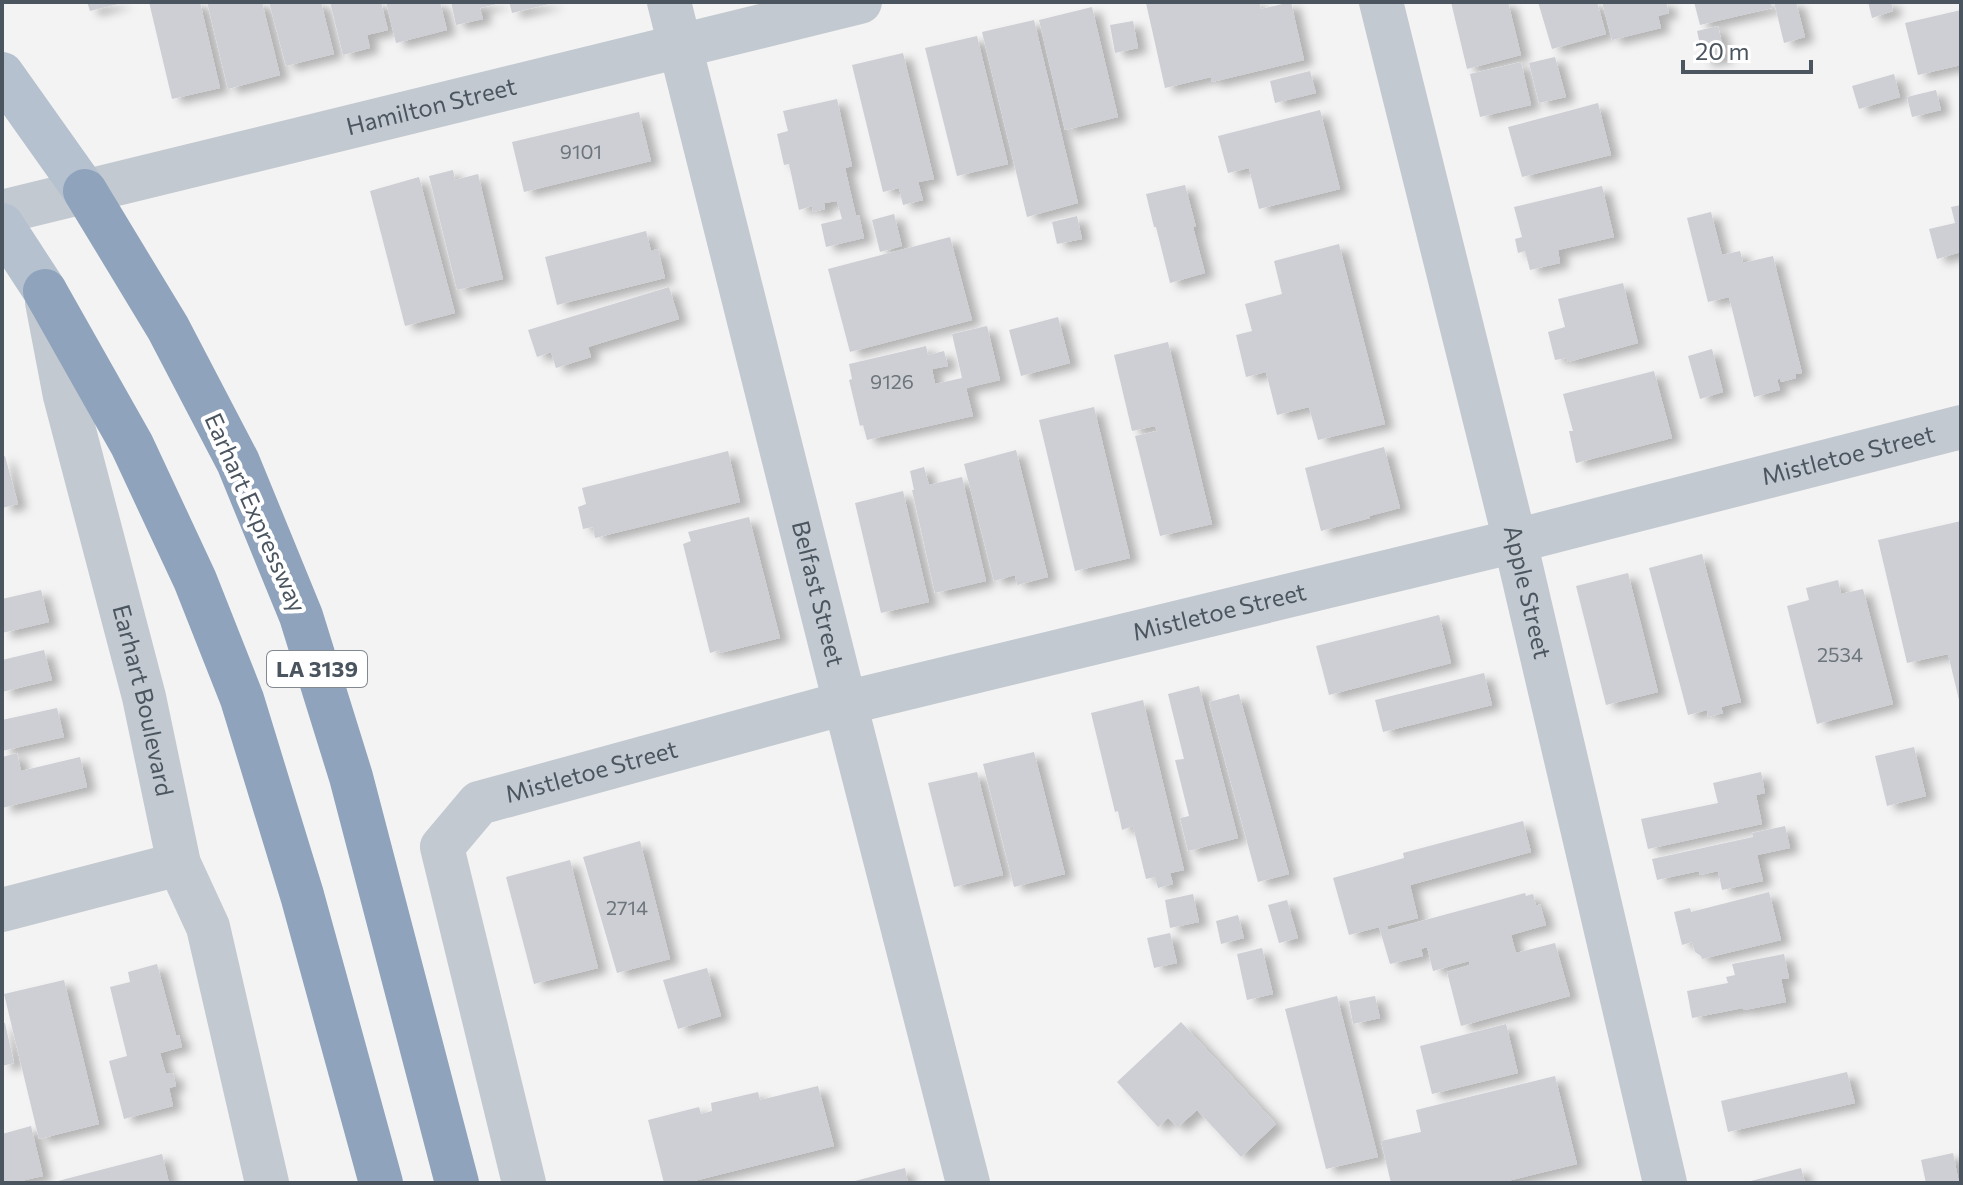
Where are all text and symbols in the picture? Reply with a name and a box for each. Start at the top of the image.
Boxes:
scale bar [1683,24,1811,74]
text: 20 m [1695,36,1749,65]
street label: Hamilton Street [343,71,519,140]
house number: 9101 [560,139,602,163]
house number: 9126 [870,369,914,393]
street label: Earhart Expressway [199,408,313,616]
street label: Mistletoe Street [1758,418,1938,490]
street label: Belfast Street [787,517,851,669]
street label: Apple Street [1499,522,1558,662]
street label: Mistletoe Street [1129,576,1309,646]
street label: Earhart Boulevard [107,601,180,799]
house number: 2534 [1817,642,1863,666]
road number: LA 3139 [267,651,367,687]
street label: Mistletoe Street [502,733,681,808]
house number: 2714 [606,895,648,919]

